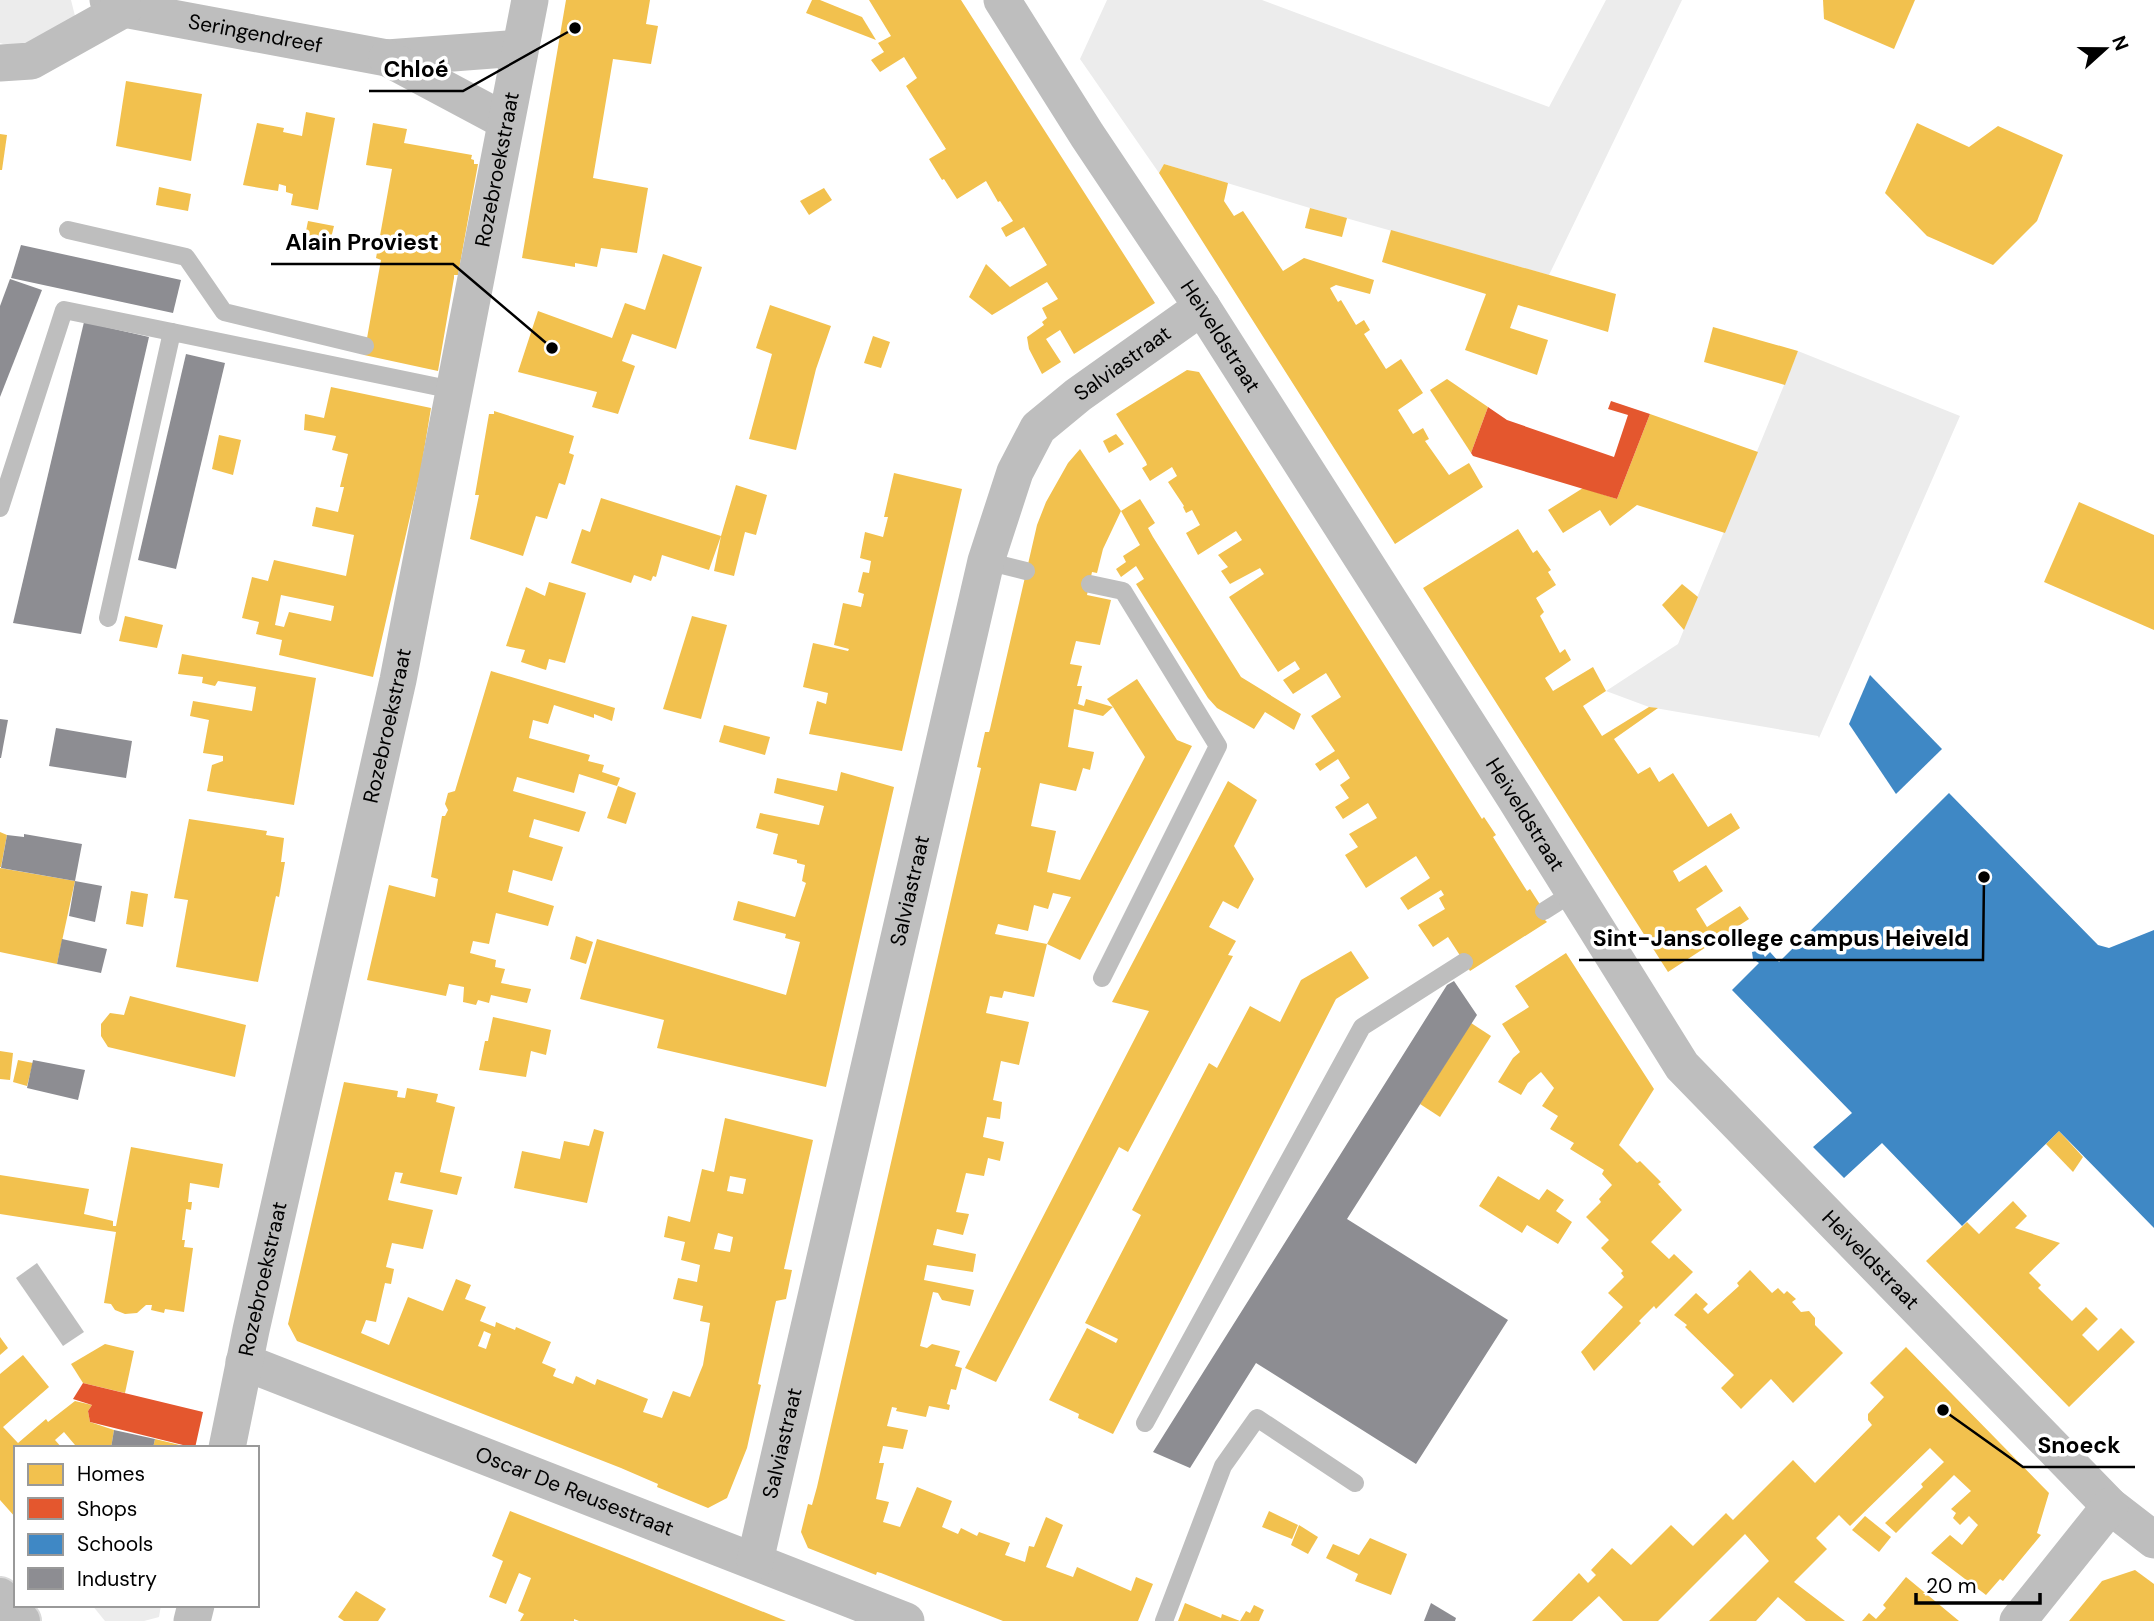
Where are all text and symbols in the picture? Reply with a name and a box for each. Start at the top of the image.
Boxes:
street label: Seringendreef [186,7,325,60]
north arrow [2070,14,2140,84]
text: N [2106,32,2135,54]
callout: Chloé [369,47,463,91]
text: Chloé [383,54,449,84]
street label: Rozebroekstraat [468,89,526,249]
callout: Alain Proviest [271,220,453,264]
text: Alain Proviest [285,227,439,257]
street label: Heiveldstraat [1174,275,1267,398]
street label: Salviastraat [1068,319,1177,407]
street label: Rozebroekstraat [357,646,418,806]
street label: Heiveldstraat [1479,753,1571,876]
street label: Salviastraat [884,833,936,949]
callout: Sint-Janscollege campus Heiveld [1579,916,1983,960]
text: Sint-Janscollege campus Heiveld [1593,923,1969,953]
street label: Rozebroekstraat [232,1199,294,1359]
street label: Heiveldstraat [1816,1204,1925,1316]
street label: Salviastraat [756,1385,809,1501]
callout: Snoeck [2023,1423,2135,1467]
text: Snoeck [2037,1430,2121,1460]
street label: Oscar De Reusestraat [471,1440,678,1543]
legend [14,1446,259,1607]
text: Homes [77,1460,145,1488]
text: Shops [77,1495,137,1523]
text: Schools [77,1530,153,1558]
scale bar [1916,1562,2040,1606]
text: Industry [77,1565,157,1593]
text: 20 m [1926,1572,1977,1600]

